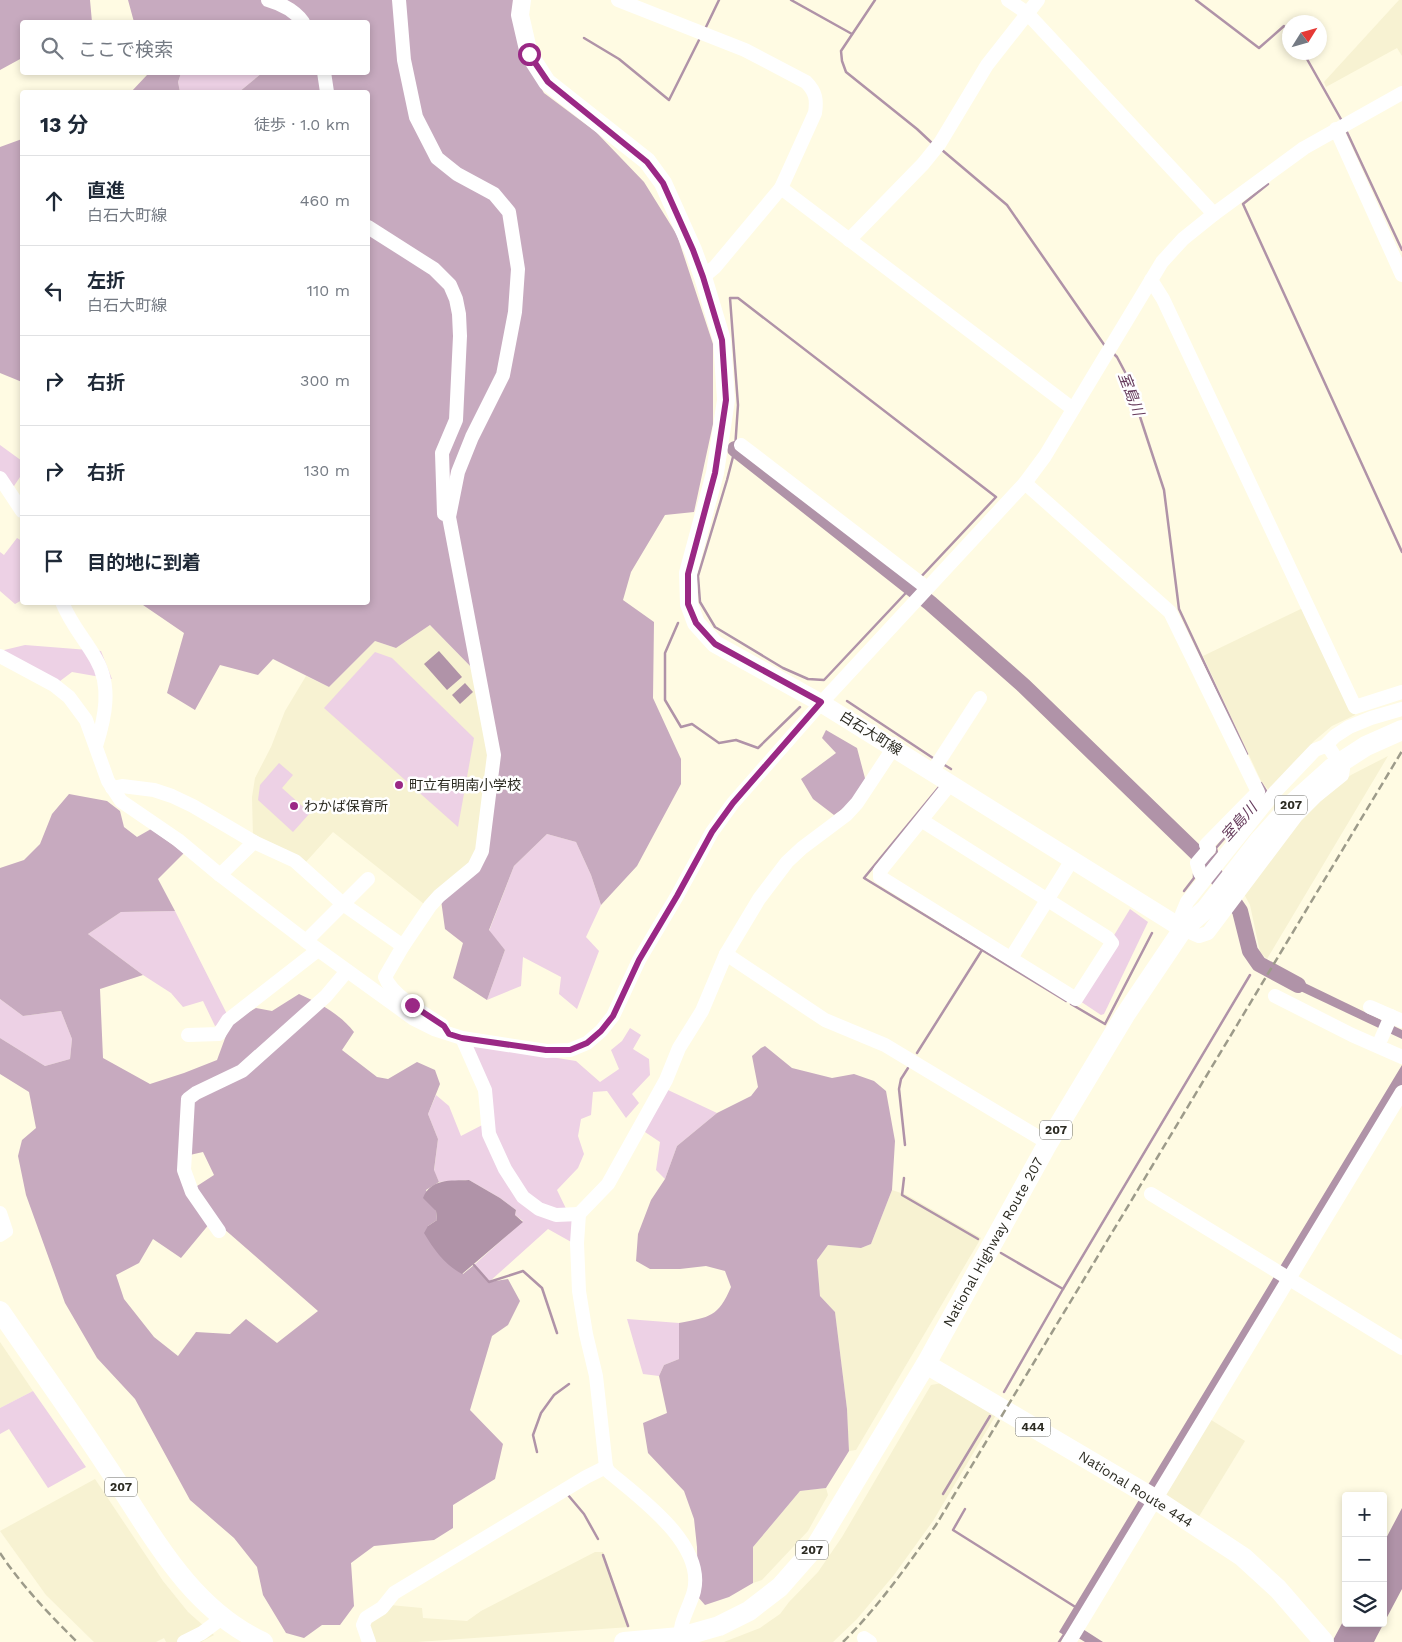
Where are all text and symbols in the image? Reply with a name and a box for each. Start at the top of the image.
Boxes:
north arrow [1282,15,1327,60]
search box [20,20,370,75]
icon: search [38,34,66,62]
text: ここで検索 [78,38,173,61]
route start [518,43,541,66]
text: 13 分 [40,112,89,137]
text: 徒歩 · 1.0 km [254,115,350,134]
text: 直進 [87,179,125,202]
icon: ahead [40,187,68,215]
text: 460 m [300,191,350,210]
text: 白石大町線 [87,206,167,225]
text: 左折 [87,269,125,292]
icon: left [40,277,68,305]
text: 110 m [307,281,350,300]
text: 白石大町線 [87,296,167,315]
icon: right [40,367,68,395]
water label: 室島川 [1115,370,1148,420]
text: 右折 [87,371,125,394]
text: 300 m [300,371,350,390]
icon: right [40,457,68,485]
text: 右折 [87,461,125,484]
text: 130 m [304,461,350,480]
icon: arrive [40,547,68,575]
text: 目的地に到着 [87,551,201,574]
street label: 白石大町線 [837,708,905,758]
place label: 町立有明南小学校 [409,777,521,793]
marker: 町立有明南小学校 [393,779,405,791]
road number: 207 [1275,796,1307,814]
place label: わかば保育所 [304,798,388,814]
water label: 室島川 [1217,798,1262,845]
marker: わかば保育所 [288,800,300,812]
route end [401,994,424,1017]
road number: 207 [1040,1120,1072,1140]
street label: National Highway Route 207 [940,1154,1046,1329]
road number: 444 [1016,1418,1050,1436]
street label: National Route 444 [1076,1447,1196,1531]
road number: 207 [105,1478,137,1496]
map controls [1342,1492,1387,1627]
button: + [1342,1492,1387,1537]
button: − [1342,1537,1387,1582]
road number: 207 [796,1540,828,1560]
button: layers [1342,1582,1387,1627]

